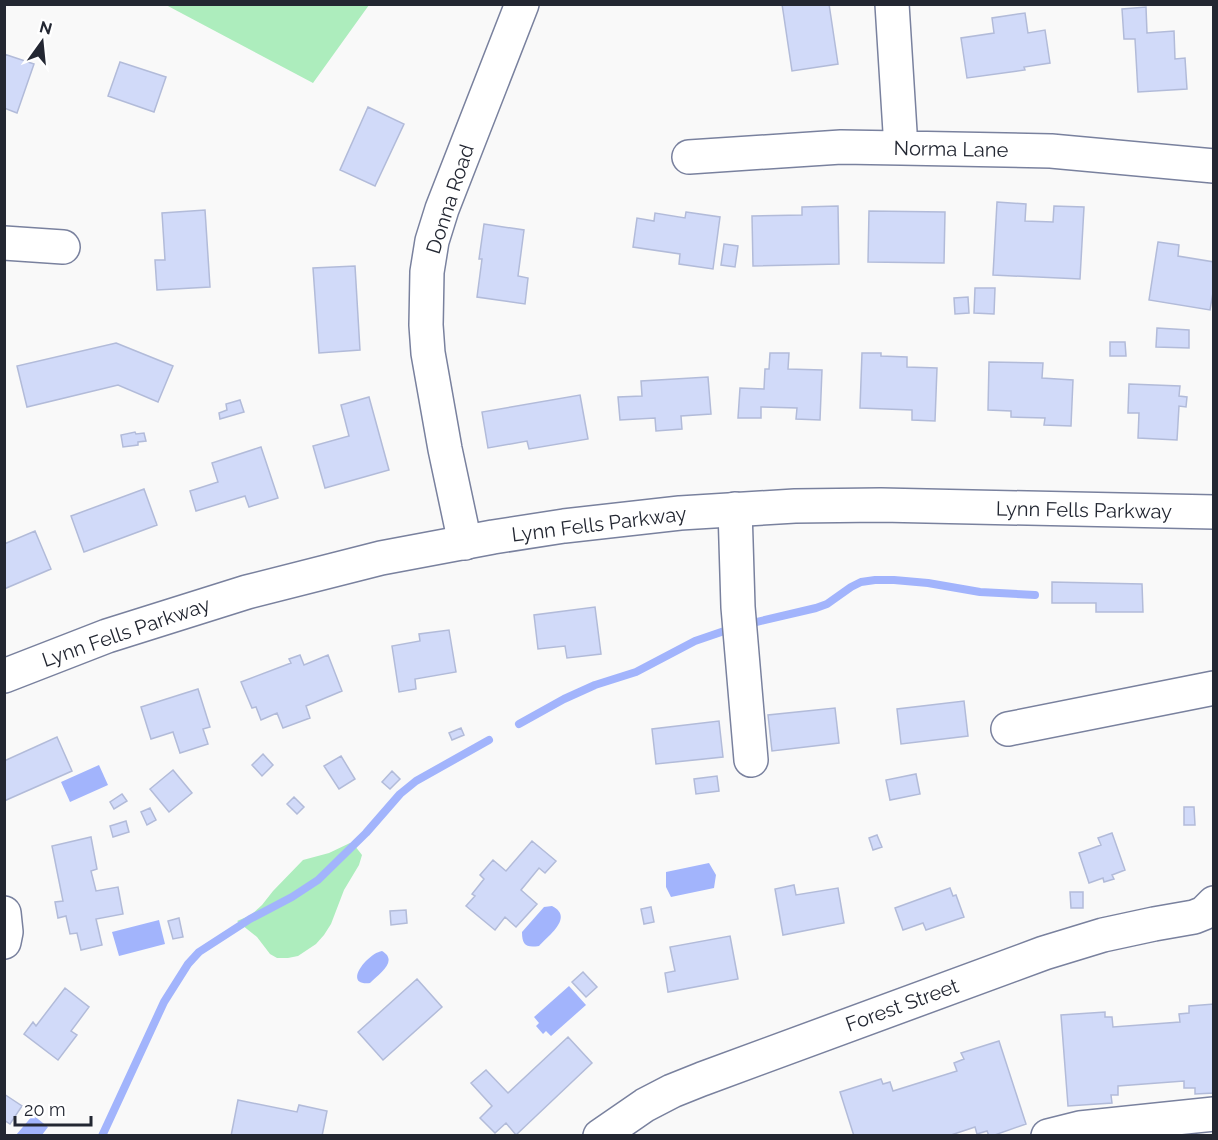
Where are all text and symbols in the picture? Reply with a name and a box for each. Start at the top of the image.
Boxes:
north arrow [12,12,72,72]
text: N [37,17,54,39]
street label: Norma Lane [894,136,1009,162]
street label: Donna Road [421,141,479,257]
street label: Lynn Fells Parkway [996,496,1172,524]
street label: Lynn Fells Parkway [510,501,688,547]
street label: Lynn Fells Parkway [39,592,213,672]
street label: Forest Street [842,973,962,1037]
scale bar [15,1089,92,1127]
text: 20 m [24,1099,66,1120]

